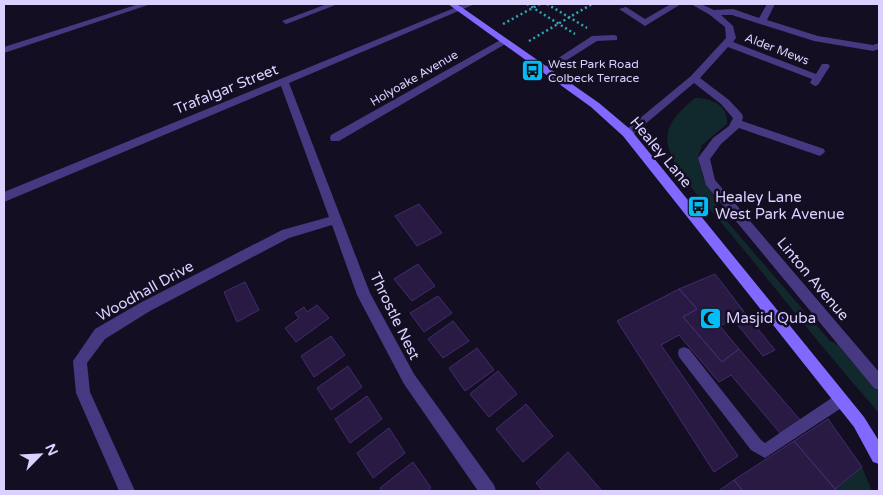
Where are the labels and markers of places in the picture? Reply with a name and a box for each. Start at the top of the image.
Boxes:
place label: West Park Road Colbeck Terrace [548,57,639,85]
bus stop icon: West Park Road Colbeck Terrace [520,59,544,83]
place label: Healey Lane West Park Avenue [715,188,844,223]
bus stop icon: Healey Lane West Park Avenue [687,194,711,218]
mosque icon: Masjid Quba [698,306,722,330]
place label: Masjid Quba [726,309,816,327]

